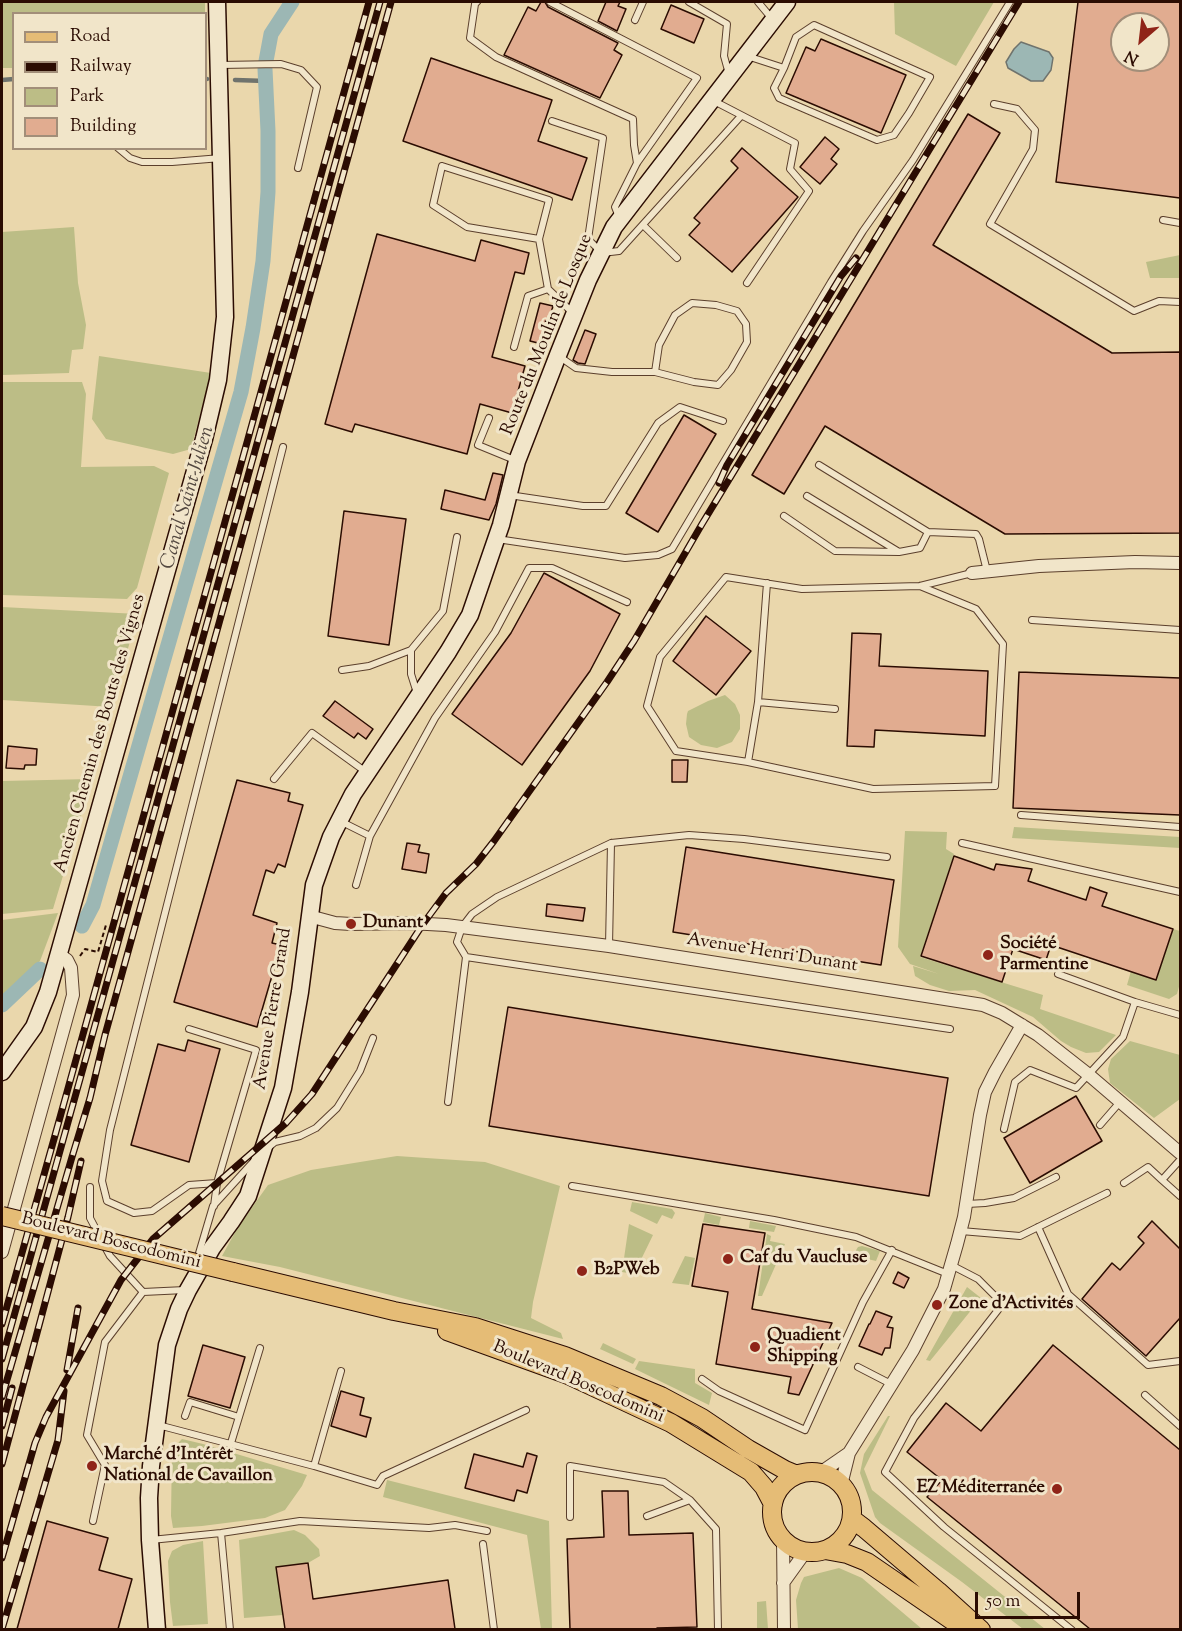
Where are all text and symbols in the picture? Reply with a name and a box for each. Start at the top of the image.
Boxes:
legend [12,12,207,150]
north arrow [1110,12,1170,72]
text: Road [70,24,110,50]
text: N [1121,43,1143,70]
text: Railway [70,54,132,80]
text: Park [70,84,104,110]
text: Building [70,114,136,140]
street label: Route du Moulin de Losque [498,231,598,439]
water label: Canal Saint-Julien [157,424,221,572]
street label: Ancien Chemin des Bouts des Vignes [51,592,151,876]
place label: Dunant [363,913,423,935]
marker: Dunant [344,917,358,931]
street label: Avenue Pierre Grand [251,927,297,1091]
street label: Avenue Henri Dunant [685,930,859,978]
place label: Société Parmentine [1000,934,1088,976]
marker: Société Parmentine [981,948,995,962]
street label: Boulevard Boscodomini [19,1209,203,1275]
place label: Caf du Vaucluse [740,1248,867,1270]
marker: Caf du Vaucluse [721,1252,735,1266]
place label: B2PWeb [594,1260,660,1282]
marker: B2PWeb [575,1264,589,1278]
place label: Zone d'Activités [949,1294,1073,1316]
marker: Zone d'Activités [930,1298,944,1312]
place label: Quadient Shipping [767,1326,841,1368]
street label: Boulevard Boscodomini [489,1337,667,1429]
marker: Quadient Shipping [748,1340,762,1354]
place label: Marché d'Intérêt National de Cavaillon [104,1445,273,1488]
marker: Marché d'Intérêt National de Cavaillon [85,1459,99,1473]
place label: EZ Méditerranée [917,1478,1045,1500]
marker: EZ Méditerranée [1050,1482,1064,1496]
scale bar [978,1580,1083,1618]
text: 50 m [986,1589,1020,1615]

